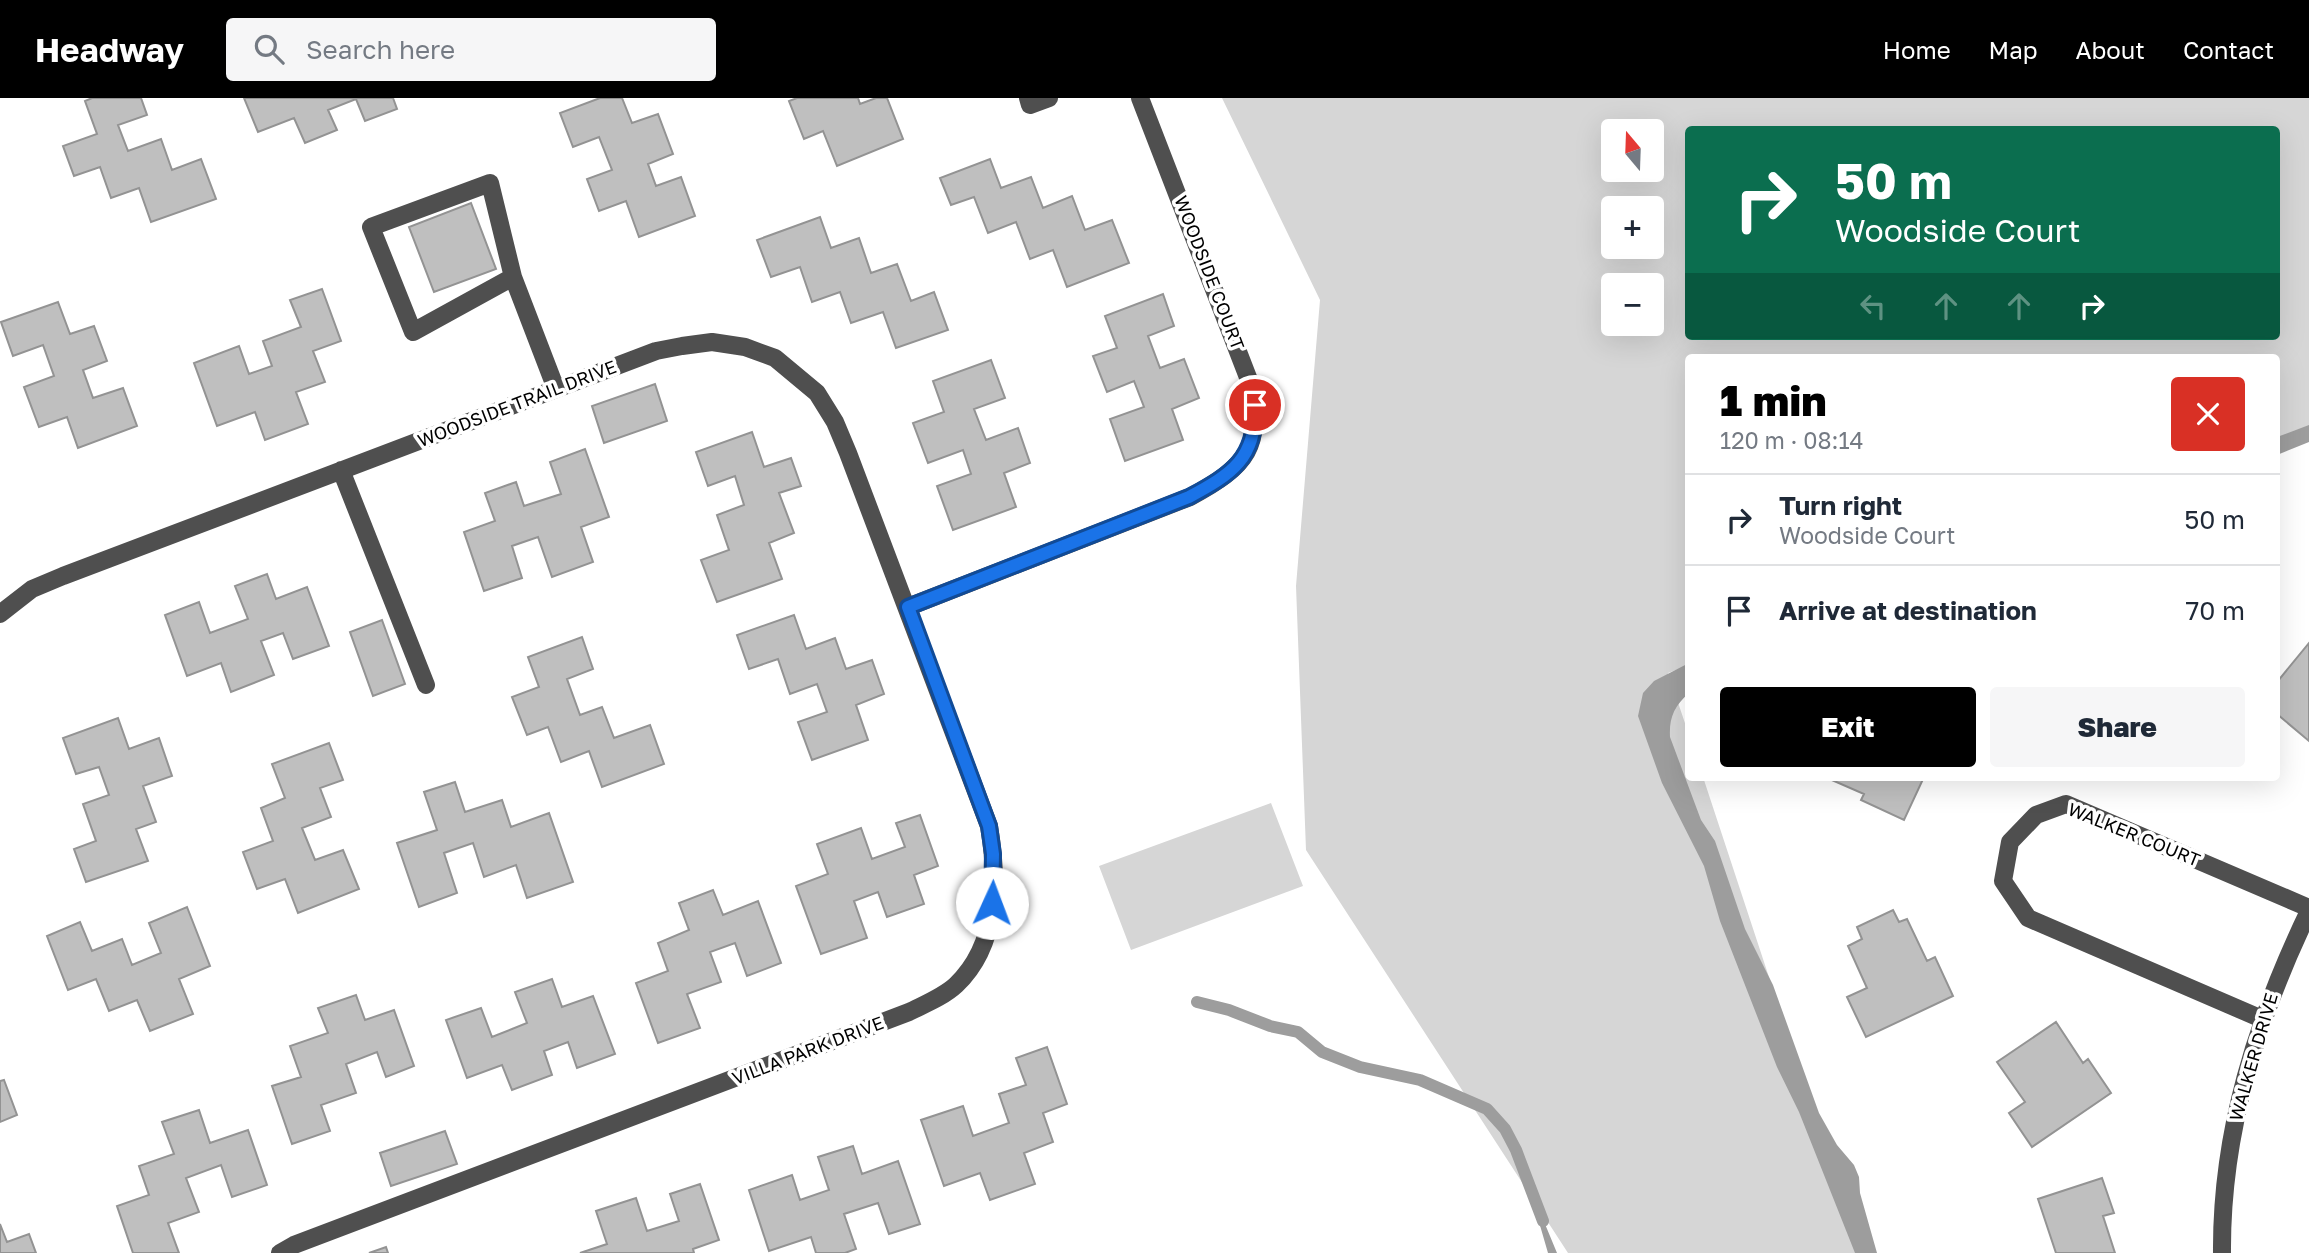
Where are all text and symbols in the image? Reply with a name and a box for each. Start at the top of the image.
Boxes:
search box [226,18,716,81]
text: Headway [35,30,184,69]
icon: search [250,30,288,68]
text: Search here [306,34,455,65]
text: Home [1883,35,1951,64]
text: Map [1989,35,2038,64]
text: About [2076,35,2145,64]
text: Contact [2183,35,2274,64]
north arrow [1601,119,1664,182]
map controls [1601,119,1664,336]
text: 50 m [1835,151,1952,210]
icon: right [1720,154,1811,245]
street label: WOODSIDE COURT [1170,192,1250,353]
button: + [1601,196,1664,259]
text: Woodside Court [1835,211,2081,249]
button: − [1601,273,1664,336]
icon: left [1854,287,1892,325]
icon: ahead [1927,287,1965,325]
icon: ahead [2000,287,2038,325]
icon: right [2073,287,2111,325]
street label: WOODSIDE TRAIL DRIVE [414,355,619,451]
pin [1225,375,1285,435]
text: 1 min [1720,375,1827,425]
button: close [2171,377,2245,451]
icon: arrive [1236,386,1274,424]
text: 120 m · 08:14 [1720,426,1864,454]
text: Turn right [1779,490,1902,521]
icon: right [1720,501,1758,539]
text: 50 m [2184,504,2245,535]
text: Woodside Court [1779,521,1955,549]
icon: arrive [1720,592,1758,630]
text: Arrive at destination [1779,595,2037,626]
text: 70 m [2186,595,2245,626]
button: Exit [1720,687,1976,767]
button: Share [1990,687,2245,767]
street label: WALKER COURT [2065,798,2204,871]
position arrow [955,866,1029,940]
street label: WALKER DRIVE [2224,990,2282,1123]
street label: VILLA PARK DRIVE [729,1011,886,1089]

